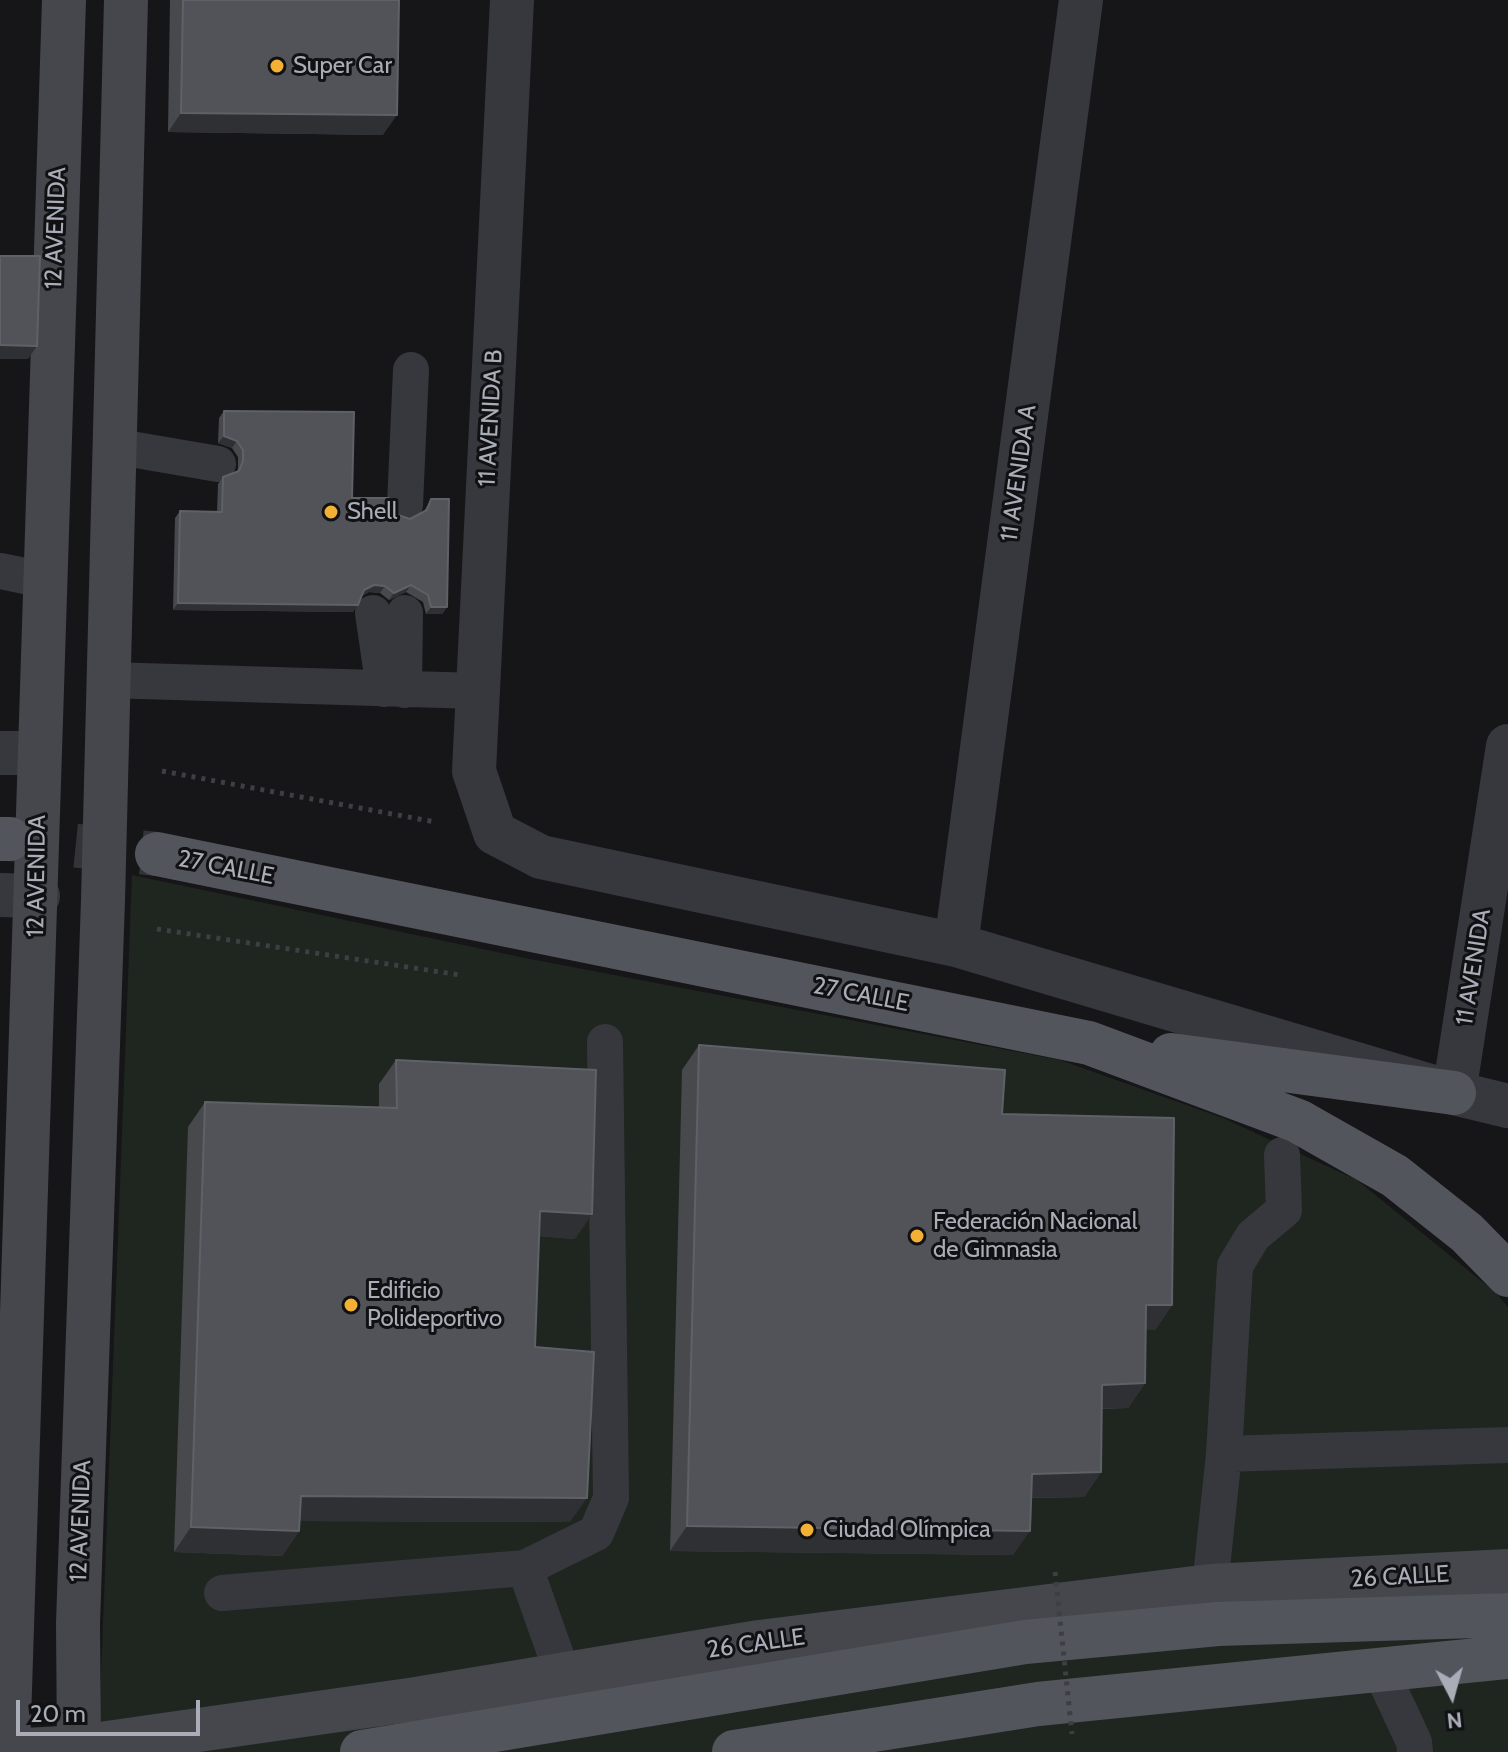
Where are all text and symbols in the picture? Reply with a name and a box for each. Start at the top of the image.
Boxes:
place label: Super Car [293,52,392,80]
marker: Super Car [268,57,286,75]
street label: 12 AVENIDA [39,166,73,290]
street label: 11 AVENIDA B [473,349,509,487]
street label: 11 AVENIDA A [995,403,1043,543]
place label: Shell [347,498,397,526]
marker: Shell [322,503,340,521]
street label: 12 AVENIDA [22,815,52,937]
street label: 27 CALLE [176,845,276,891]
street label: 11 AVENIDA [1451,907,1497,1027]
street label: 27 CALLE [811,972,911,1018]
place label: Federación Nacional de Gimnasia [933,1208,1137,1264]
marker: Federación Nacional de Gimnasia [908,1227,926,1245]
place label: Edificio Polideportivo [367,1277,502,1333]
marker: Edificio Polideportivo [342,1296,360,1314]
street label: 12 AVENIDA [64,1459,98,1583]
place label: Ciudad Olímpica [823,1516,991,1544]
marker: Ciudad Olímpica [798,1521,816,1539]
street label: 26 CALLE [1350,1560,1450,1594]
street label: 26 CALLE [705,1623,807,1665]
north arrow [1412,1656,1492,1736]
scale bar [20,1684,204,1734]
text: 20 m [30,1699,86,1728]
text: N [1445,1706,1464,1735]

